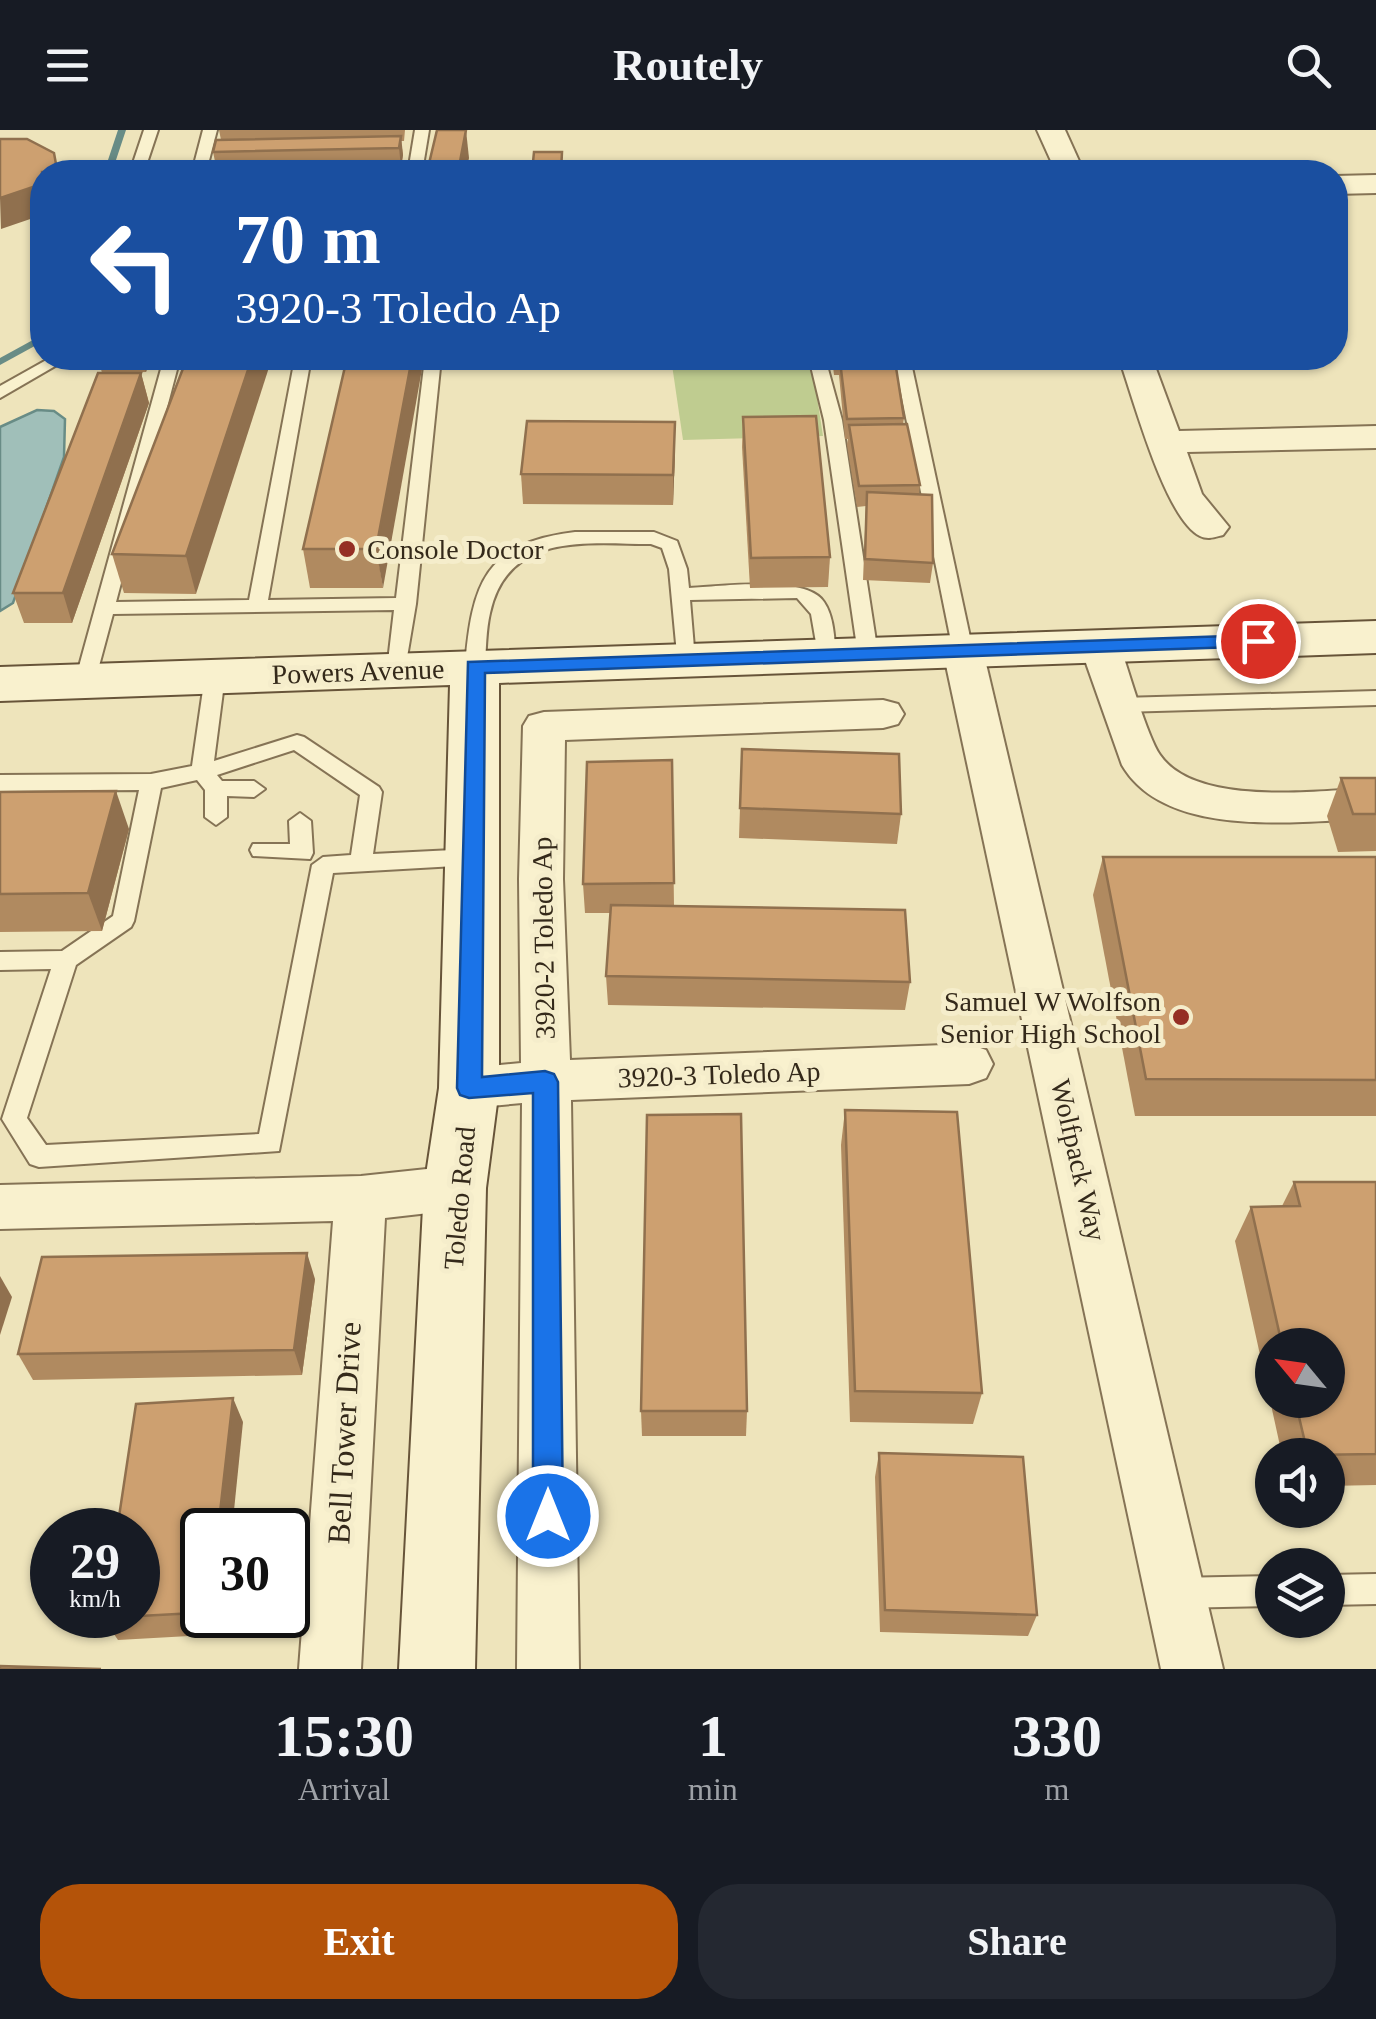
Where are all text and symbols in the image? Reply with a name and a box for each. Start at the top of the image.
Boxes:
icon: menu [40,38,95,93]
icon: search [1281,38,1336,93]
text: Routely [613,40,763,90]
icon: left [70,200,200,330]
text: 70 m [235,201,381,278]
text: 3920-3 Toledo Ap [235,283,561,333]
place label: Console Doctor [367,534,544,565]
marker: Console Doctor [336,538,358,560]
pin [1216,599,1301,684]
icon: arrive [1231,614,1286,669]
street label: Powers Avenue [271,653,445,690]
street label: 3920-2 Toledo Ap [526,836,561,1040]
place label: Samuel W Wolfson Senior High School [940,986,1161,1049]
marker: Samuel W Wolfson Senior High School [1170,1006,1192,1028]
street label: 3920-3 Toledo Ap [617,1055,821,1094]
street label: Wolfpack Way [1045,1076,1112,1244]
street label: Toledo Road [438,1125,481,1271]
street label: Bell Tower Drive [320,1321,368,1545]
north arrow [1255,1328,1345,1418]
map controls [1255,1328,1345,1638]
button: sound [1255,1438,1345,1528]
position arrow [496,1464,600,1568]
speed limit sign: 30 [180,1508,310,1638]
text: 29 [70,1533,120,1589]
button: layers [1255,1548,1345,1638]
text: km/h [69,1585,121,1612]
text: 15:30 [274,1703,414,1769]
text: 1 [698,1703,728,1769]
text: 330 [1012,1703,1102,1769]
text: Arrival [298,1771,390,1807]
text: min [688,1771,738,1807]
text: m [1044,1771,1069,1807]
button: Exit [40,1884,678,1999]
button: Share [698,1884,1336,1999]

